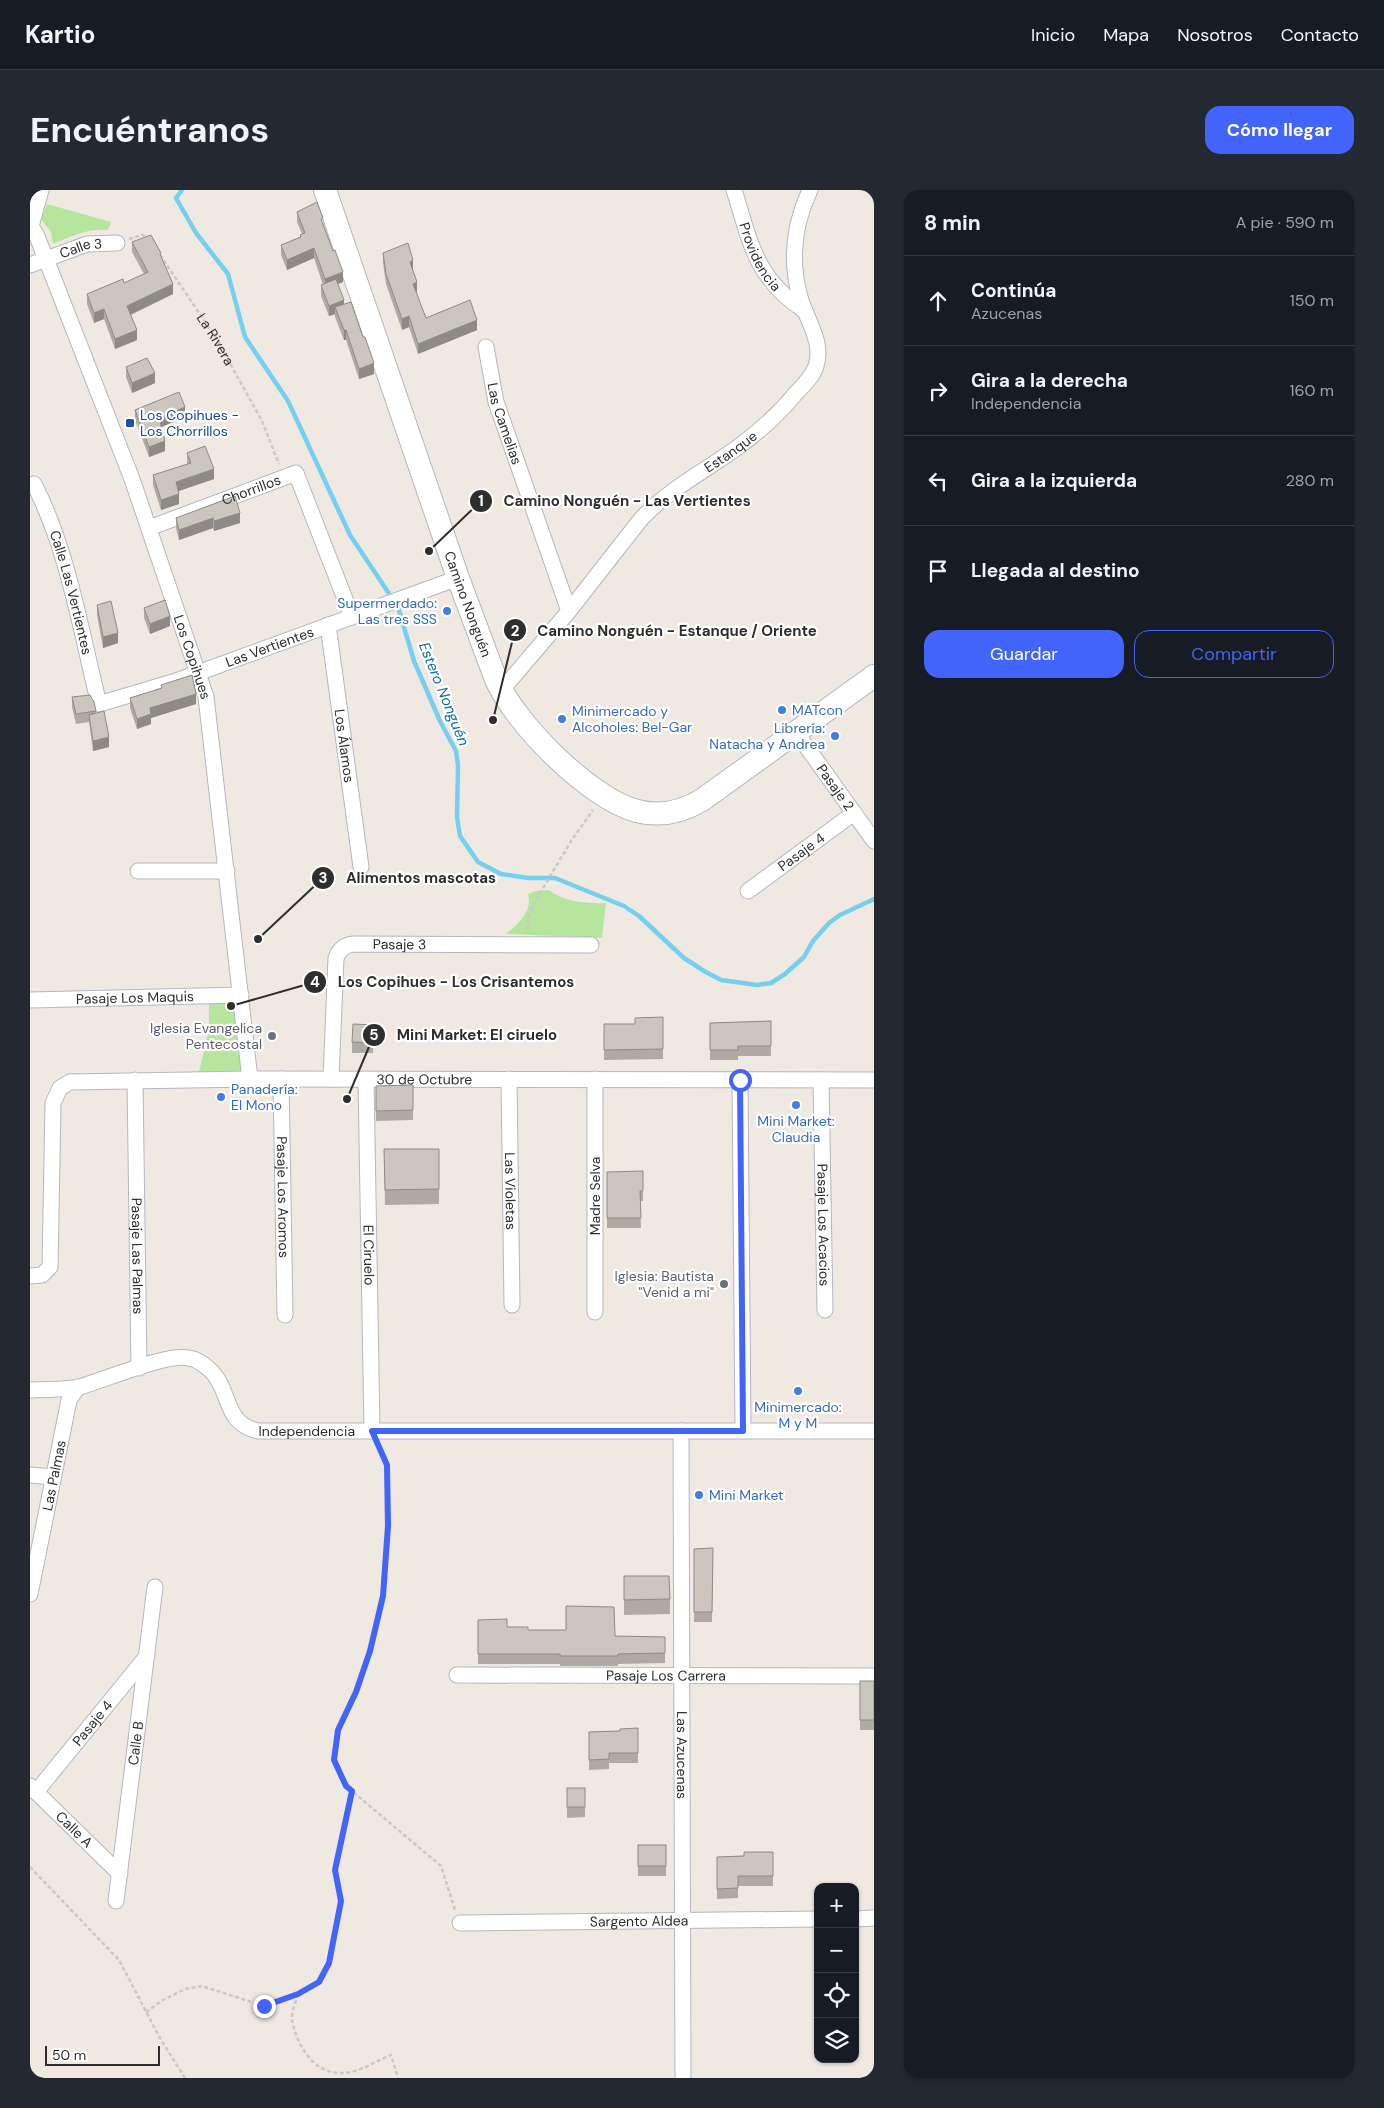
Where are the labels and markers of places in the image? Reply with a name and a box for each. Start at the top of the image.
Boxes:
place label: Los Copihues - Los Chorrillos [140,406,239,440]
marker: Los Copihues - Los Chorrillos [124,417,136,429]
callout: Camino Nonguén - Las Vertientes [468,486,760,516]
place label: Supermerdado: Las tres SSS [337,594,437,628]
marker: Supermerdado: Las tres SSS [441,605,453,617]
callout: Camino Nonguén - Estanque / Oriente [502,615,827,645]
place label: MATcon [792,701,843,719]
place label: Minimercado y Alcoholes: Bel-Gar [572,702,692,736]
marker: MATcon [776,704,788,716]
marker: Minimercado y Alcoholes: Bel-Gar [556,713,568,725]
place label: Librería: Natacha y Andrea [709,719,825,753]
marker: Librería: Natacha y Andrea [829,730,841,742]
callout: Alimentos mascotas [311,863,506,893]
callout: Los Copihues - Los Crisantemos [302,967,584,997]
place label: Iglesia Evangelica Pentecostal [150,1019,262,1053]
callout: Mini Market: El ciruelo [362,1020,567,1050]
marker: Iglesia Evangelica Pentecostal [266,1030,278,1042]
place label: Panadería: El Mono [231,1080,298,1114]
marker: Panadería: El Mono [215,1091,227,1103]
marker: Mini Market: Claudia [790,1099,802,1111]
place label: Mini Market: Claudia [757,1112,835,1146]
place label: Iglesia: Bautista "Venid a mi" [615,1267,714,1301]
marker: Iglesia: Bautista "Venid a mi" [718,1278,730,1290]
marker: Minimercado: M y M [792,1385,804,1397]
place label: Minimercado: M y M [754,1398,842,1432]
place label: Mini Market [709,1486,784,1504]
marker: Mini Market [693,1489,705,1501]

